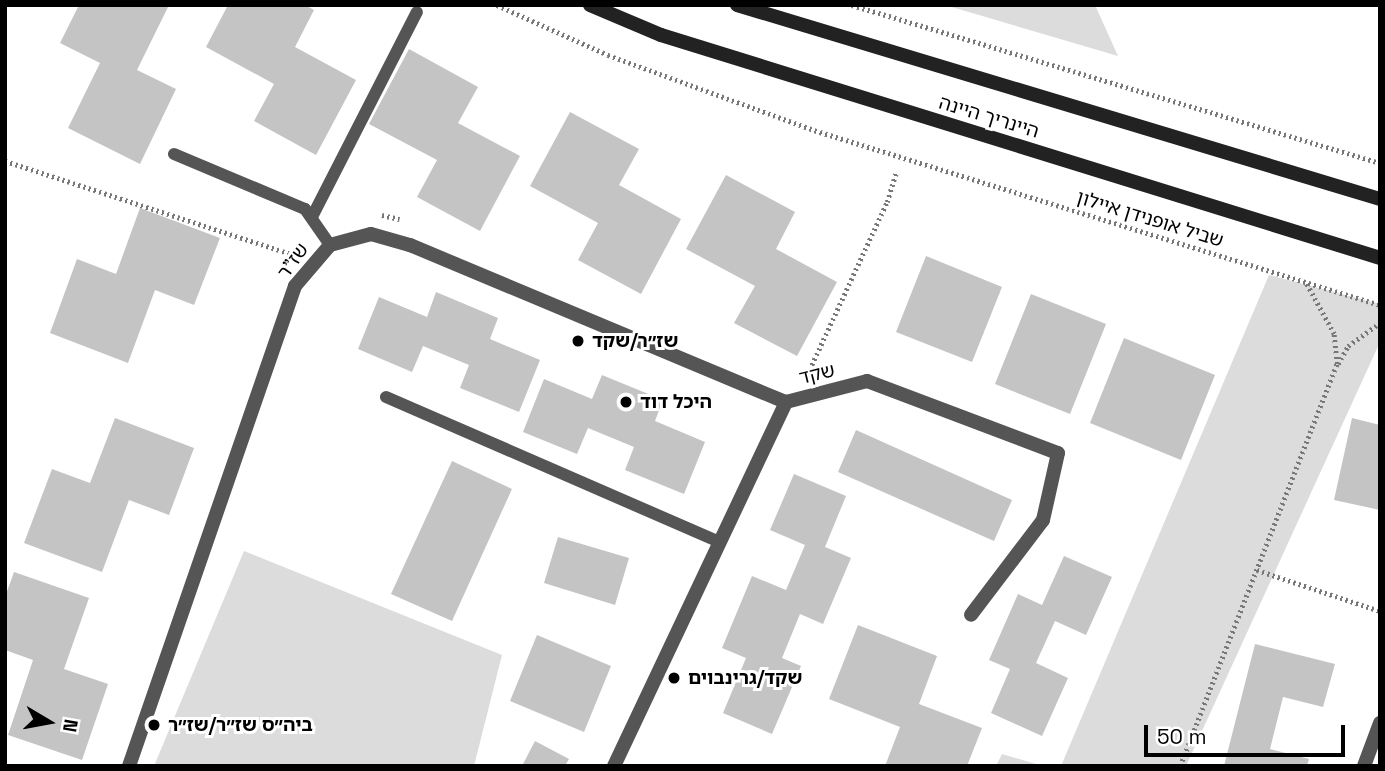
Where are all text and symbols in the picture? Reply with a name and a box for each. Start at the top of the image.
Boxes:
street label: היינריך היינה [936,91,1042,143]
street label: שביל אופנידן איילון [1074,186,1226,252]
street label: שז"ר [273,239,313,283]
place label: שז״ר/שקד [592,330,678,352]
marker: שז״ר/שקד [570,333,586,349]
street label: שקד [797,359,837,389]
place label: היכל דוד [640,391,712,413]
marker: היכל דוד [618,394,634,410]
place label: שקד/גרינבוים [688,667,802,689]
marker: שקד/גרינבוים [666,670,682,686]
north arrow [14,687,84,757]
scale bar [1147,712,1348,756]
place label: ביה״ס שז״ר/שז״ר [168,714,313,736]
text: N [57,717,84,734]
marker: ביה״ס שז״ר/שז״ר [146,717,162,733]
text: 50 m [1157,723,1207,750]

